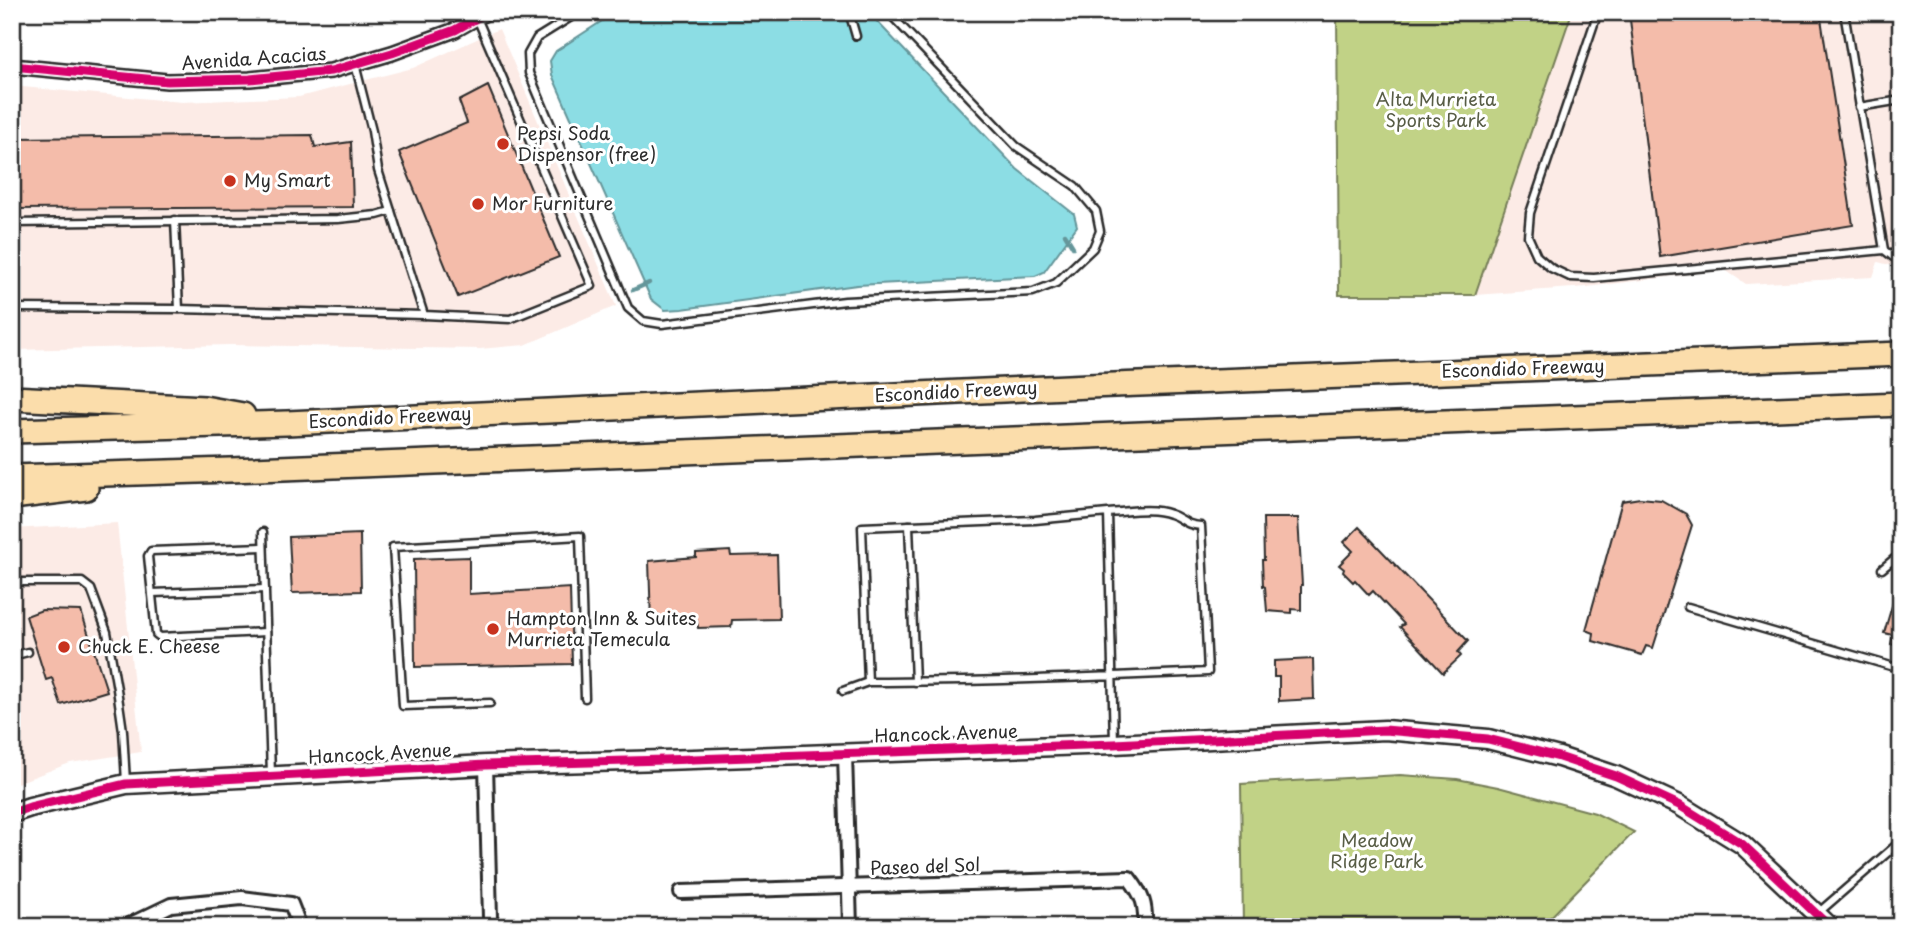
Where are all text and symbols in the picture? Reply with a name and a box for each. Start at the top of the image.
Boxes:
street label: Avenida Acacias [181,39,327,76]
park label: Alta Murrieta Sports Park [1376,85,1497,133]
place label: Pepsi Soda Dispensor (free) [517,119,656,167]
marker: Pepsi Soda Dispensor (free) [495,136,511,152]
place label: My Smart [244,166,331,193]
marker: My Smart [222,173,238,189]
place label: Mor Furniture [492,189,614,216]
marker: Mor Furniture [470,196,486,212]
street label: Escondido Freeway [1441,351,1605,384]
street label: Escondido Freeway [874,373,1038,408]
street label: Escondido Freeway [308,399,472,434]
place label: Hampton Inn & Suites Murrieta Temecula [507,604,696,652]
marker: Hampton Inn & Suites Murrieta Temecula [485,621,501,637]
place label: Chuck E. Cheese [78,632,221,659]
marker: Chuck E. Cheese [56,639,72,655]
street label: Hancock Avenue [874,716,1018,748]
street label: Hancock Avenue [307,735,453,770]
park label: Meadow Ridge Park [1330,826,1424,874]
street label: Paseo del Sol [869,850,981,881]

